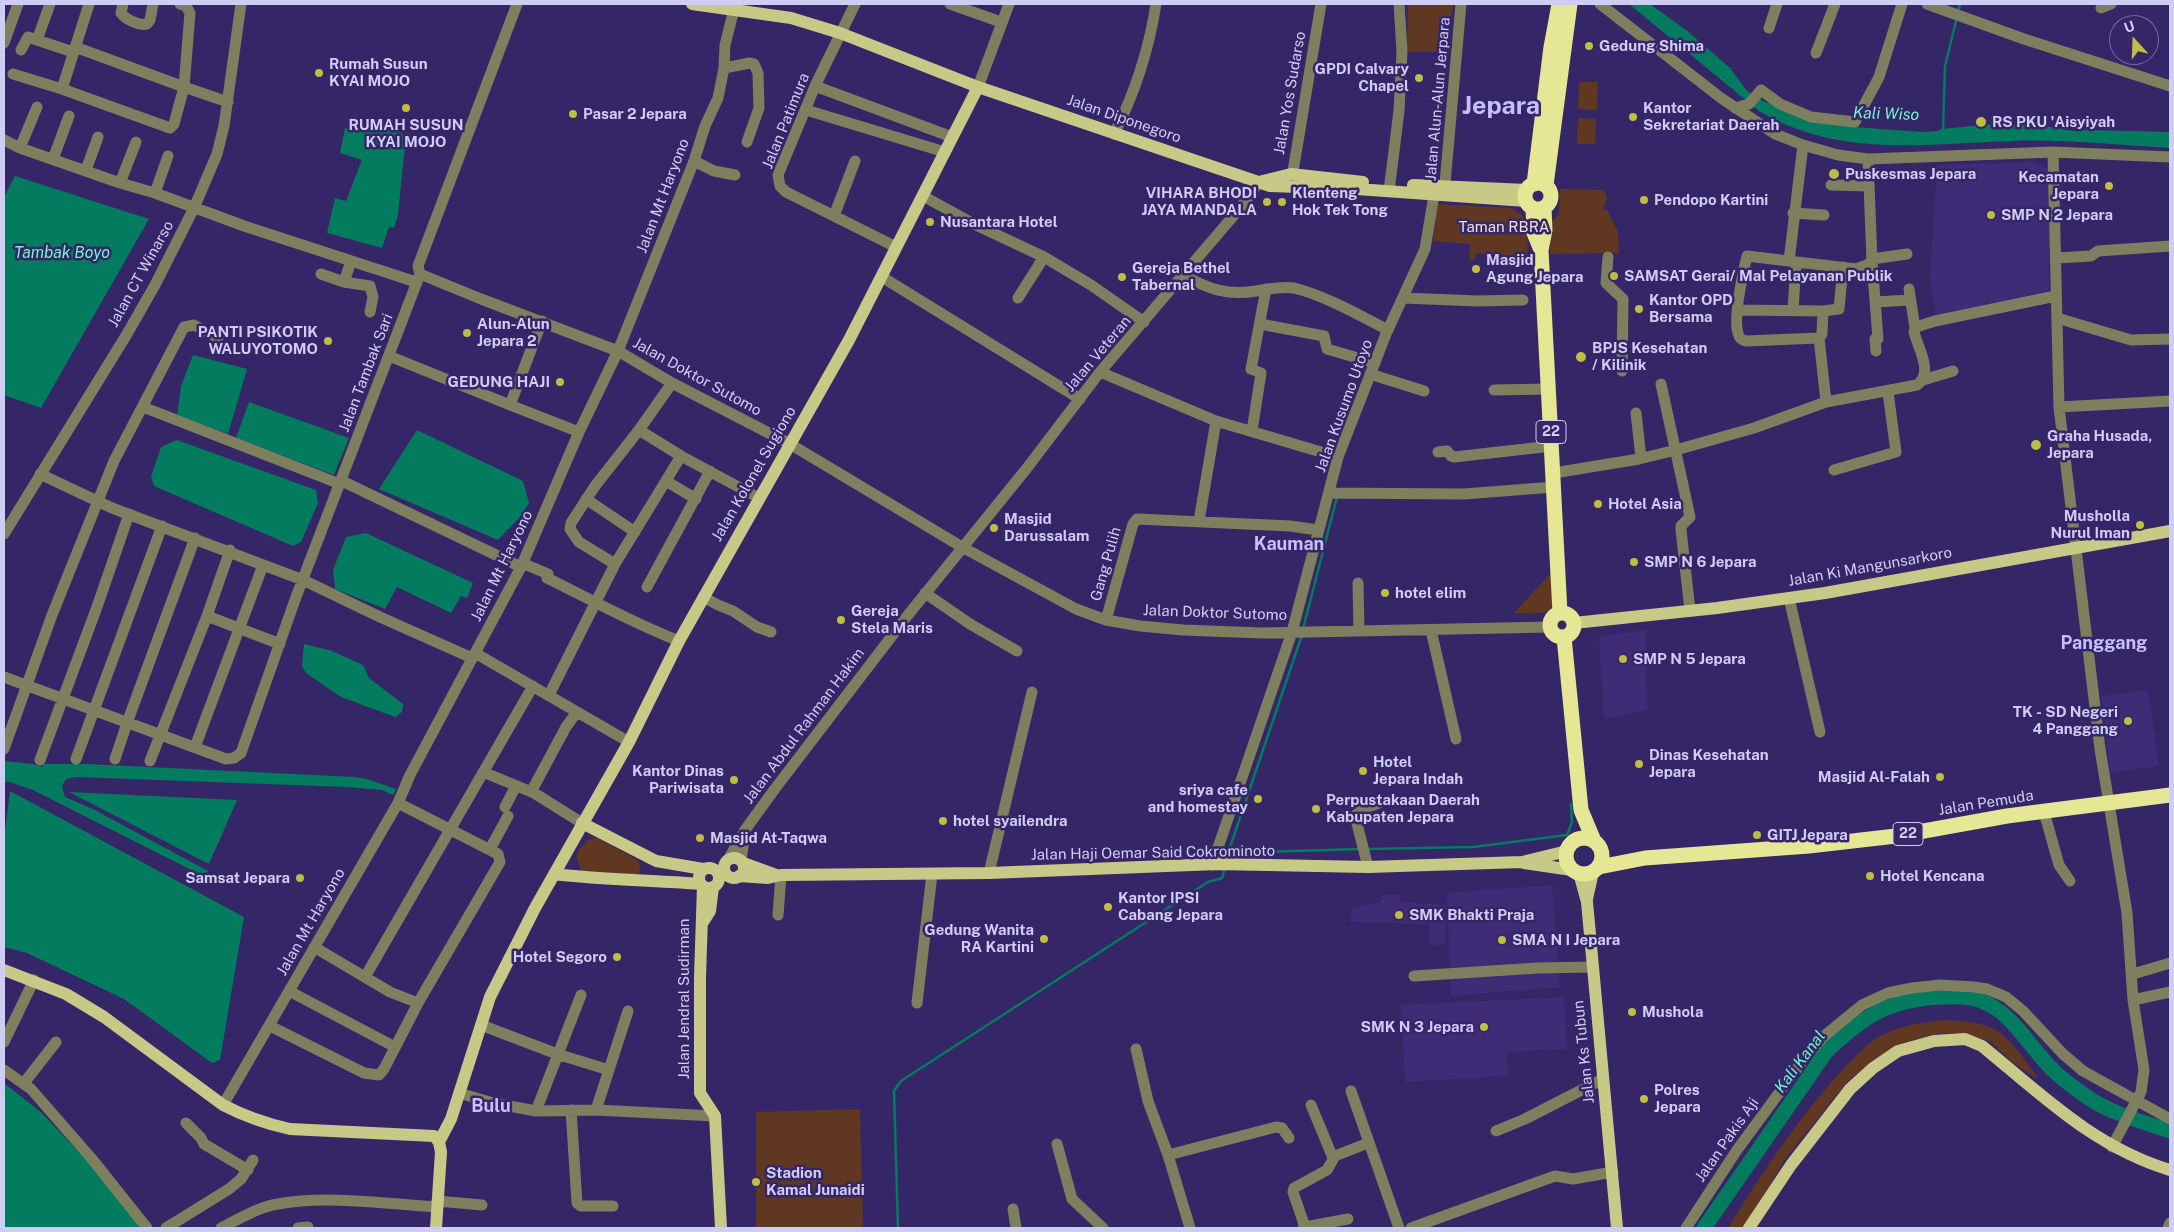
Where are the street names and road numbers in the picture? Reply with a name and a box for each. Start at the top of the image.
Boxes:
street label: Jalan Alun-Alun Jerpara [1422,16,1454,182]
street label: Jalan Yos Sudarso [1270,30,1310,156]
street label: Jalan Patimura [759,70,813,172]
street label: Jalan Diponegoro [1064,91,1184,147]
street label: Jalan Mt Haryono [633,136,693,256]
street label: Jalan CT Winarso [104,218,178,330]
street label: Jalan Tambak Sari [335,311,397,435]
street label: Jalan Veteran [1061,312,1135,396]
street label: Jalan Doktor Sutomo [630,334,764,420]
street label: Jalan Kusumo Utoyo [1312,337,1376,475]
street label: Jalan Kolonel Sugiono [708,403,800,545]
road number: 22 [1536,421,1566,444]
street label: Jalan Mt Haryono [467,508,537,624]
street label: Gang Pulih [1087,525,1125,603]
street label: Jalan Ki Mangunsarkoro [1787,544,1953,590]
street label: Jalan Doktor Sutomo [1143,601,1287,625]
street label: Jalan Abdul Rahman Hakim [740,645,868,807]
street label: Jalan Pemuda [1937,787,2035,819]
road number: 22 [1893,822,1923,846]
street label: Jalan Haji Oemar Said Cokrominoto [1031,842,1275,864]
street label: Jalan Mt Haryono [273,865,349,979]
street label: Jalan Jendral Sudirman [675,919,693,1079]
street label: Jalan Ks Tubun [1570,999,1598,1105]
street label: Jalan Pakis Aji [1691,1094,1763,1186]

